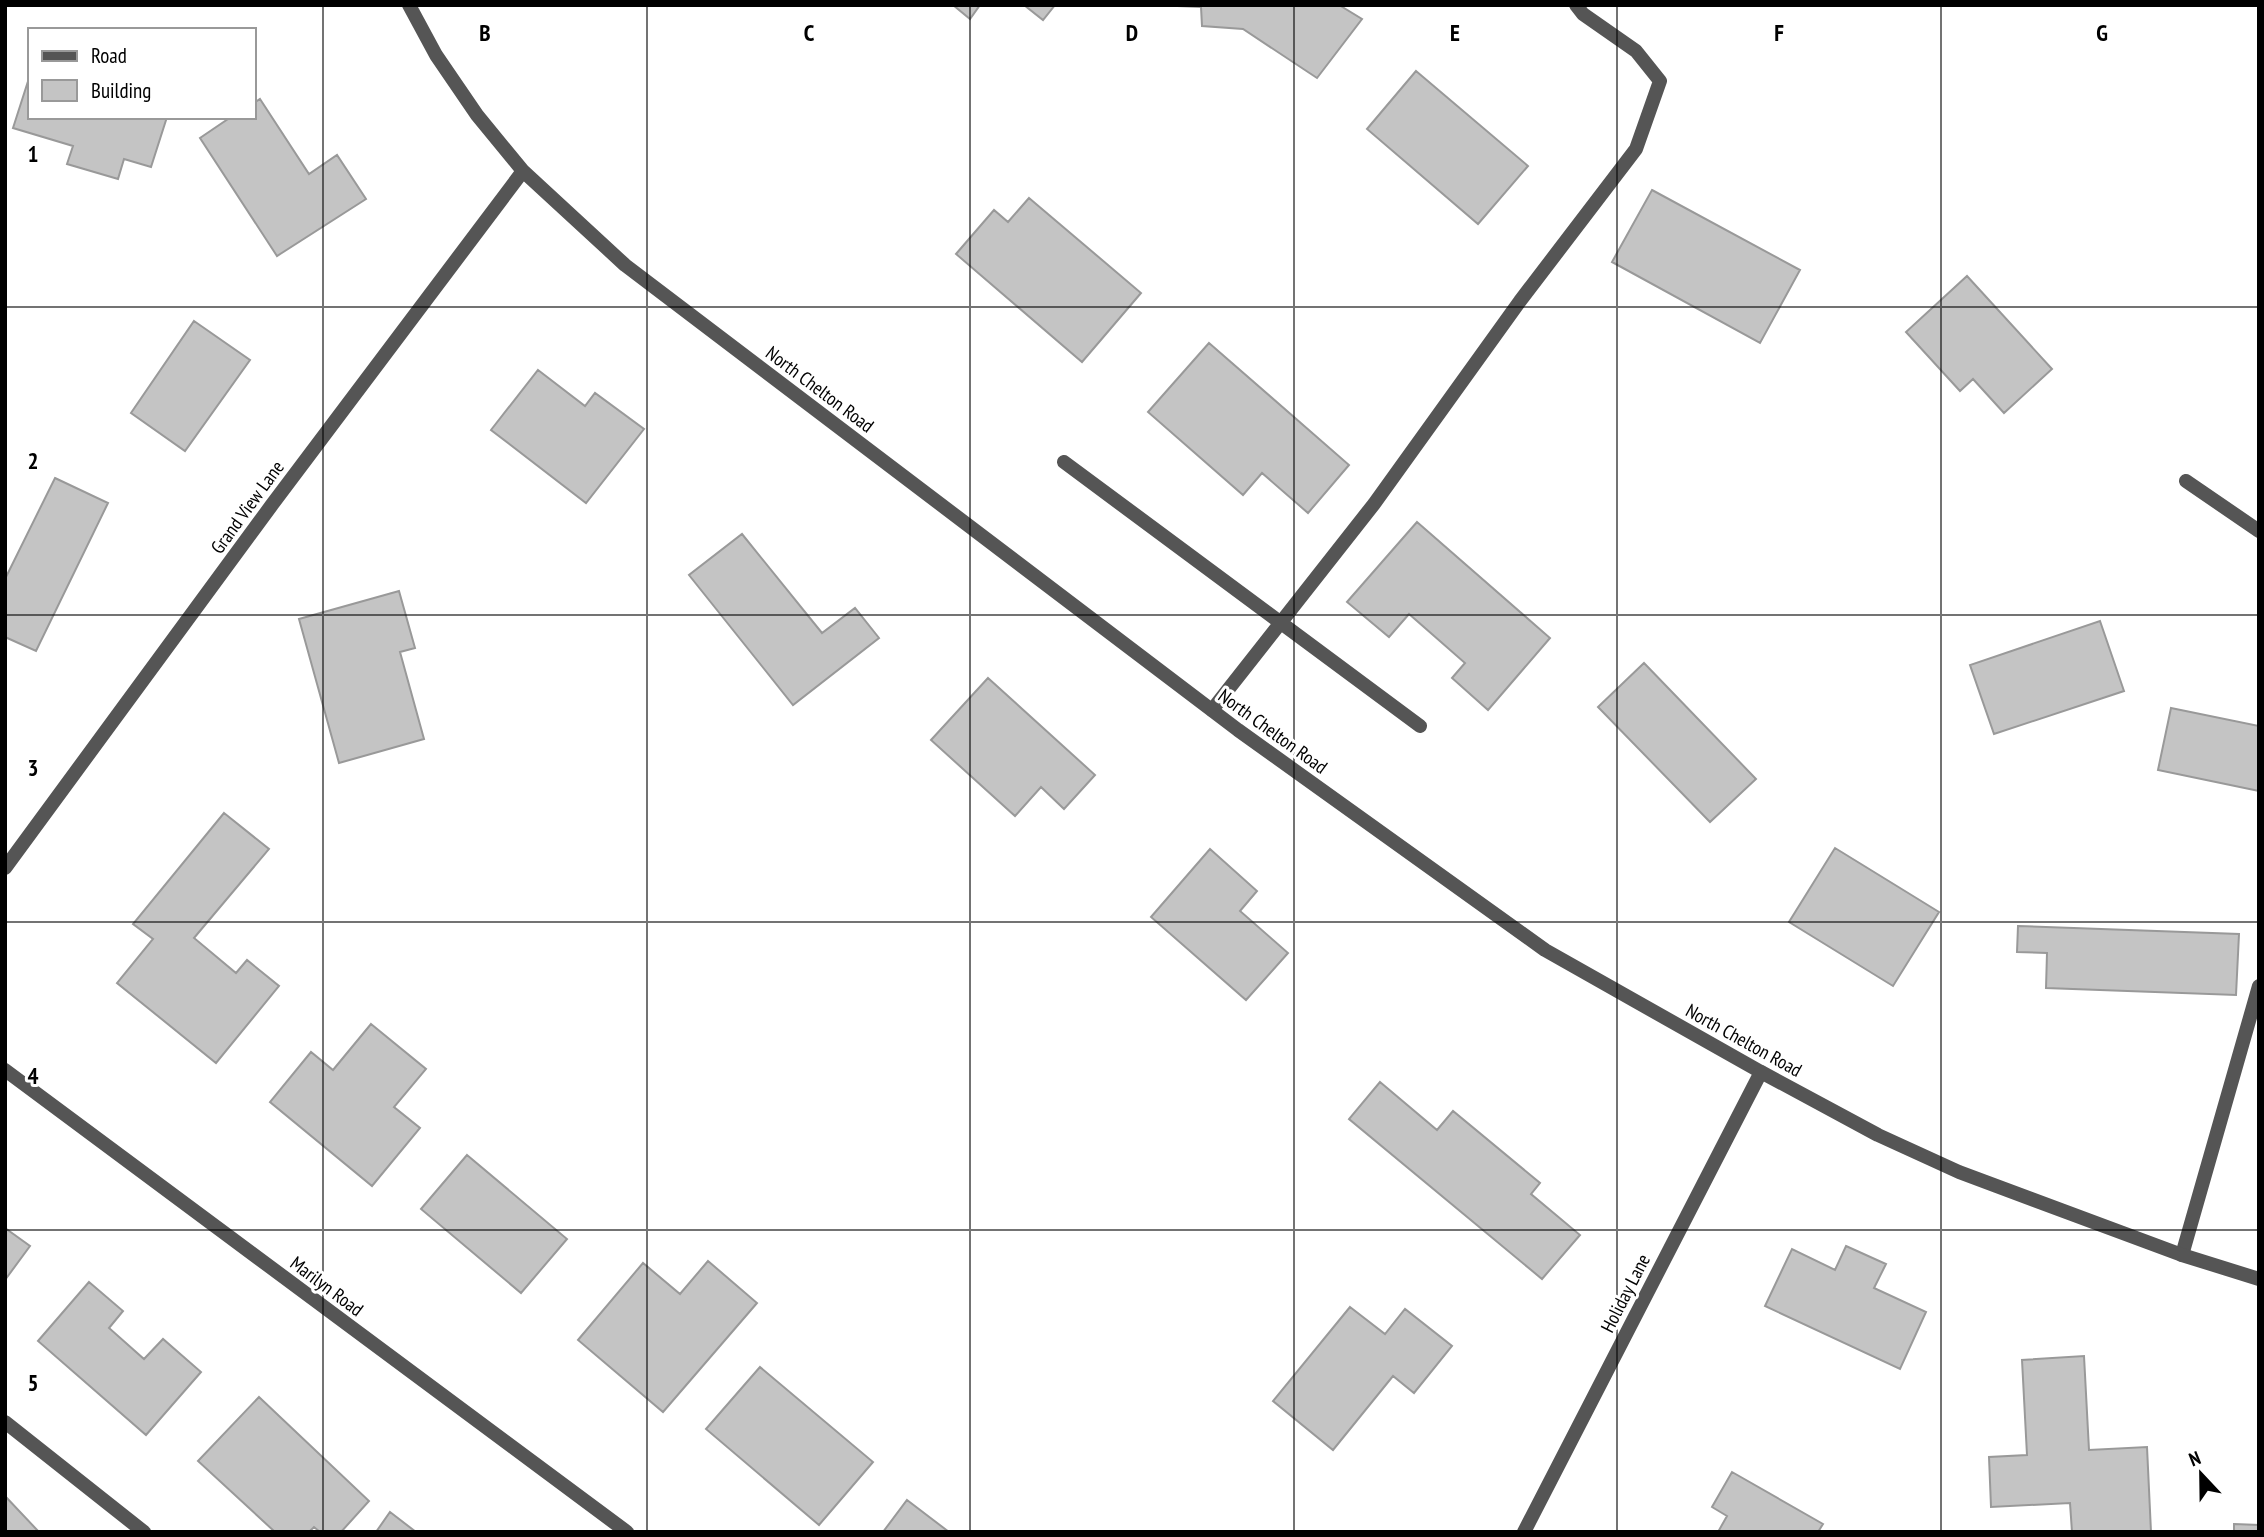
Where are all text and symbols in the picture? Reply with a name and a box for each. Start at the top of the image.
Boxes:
text: B [479,18,491,47]
text: C [804,18,815,47]
text: D [1126,18,1138,47]
text: E [1450,18,1460,47]
text: F [1774,18,1784,47]
text: G [2096,18,2108,47]
legend [28,28,256,119]
text: Road [91,42,127,69]
text: Building [91,77,151,104]
text: 1 [28,139,39,168]
street label: North Chelton Road [761,341,879,437]
text: 2 [28,446,39,475]
street label: Grand View Lane [205,456,289,558]
street label: North Chelton Road [1214,683,1332,779]
text: 3 [28,753,39,782]
street label: North Chelton Road [1682,998,1806,1082]
text: 4 [28,1061,39,1090]
street label: Holiday Lane [1595,1250,1655,1336]
street label: Marilyn Road [286,1251,368,1321]
text: 5 [28,1368,39,1397]
north arrow [2166,1439,2236,1509]
text: N [2185,1445,2204,1471]

